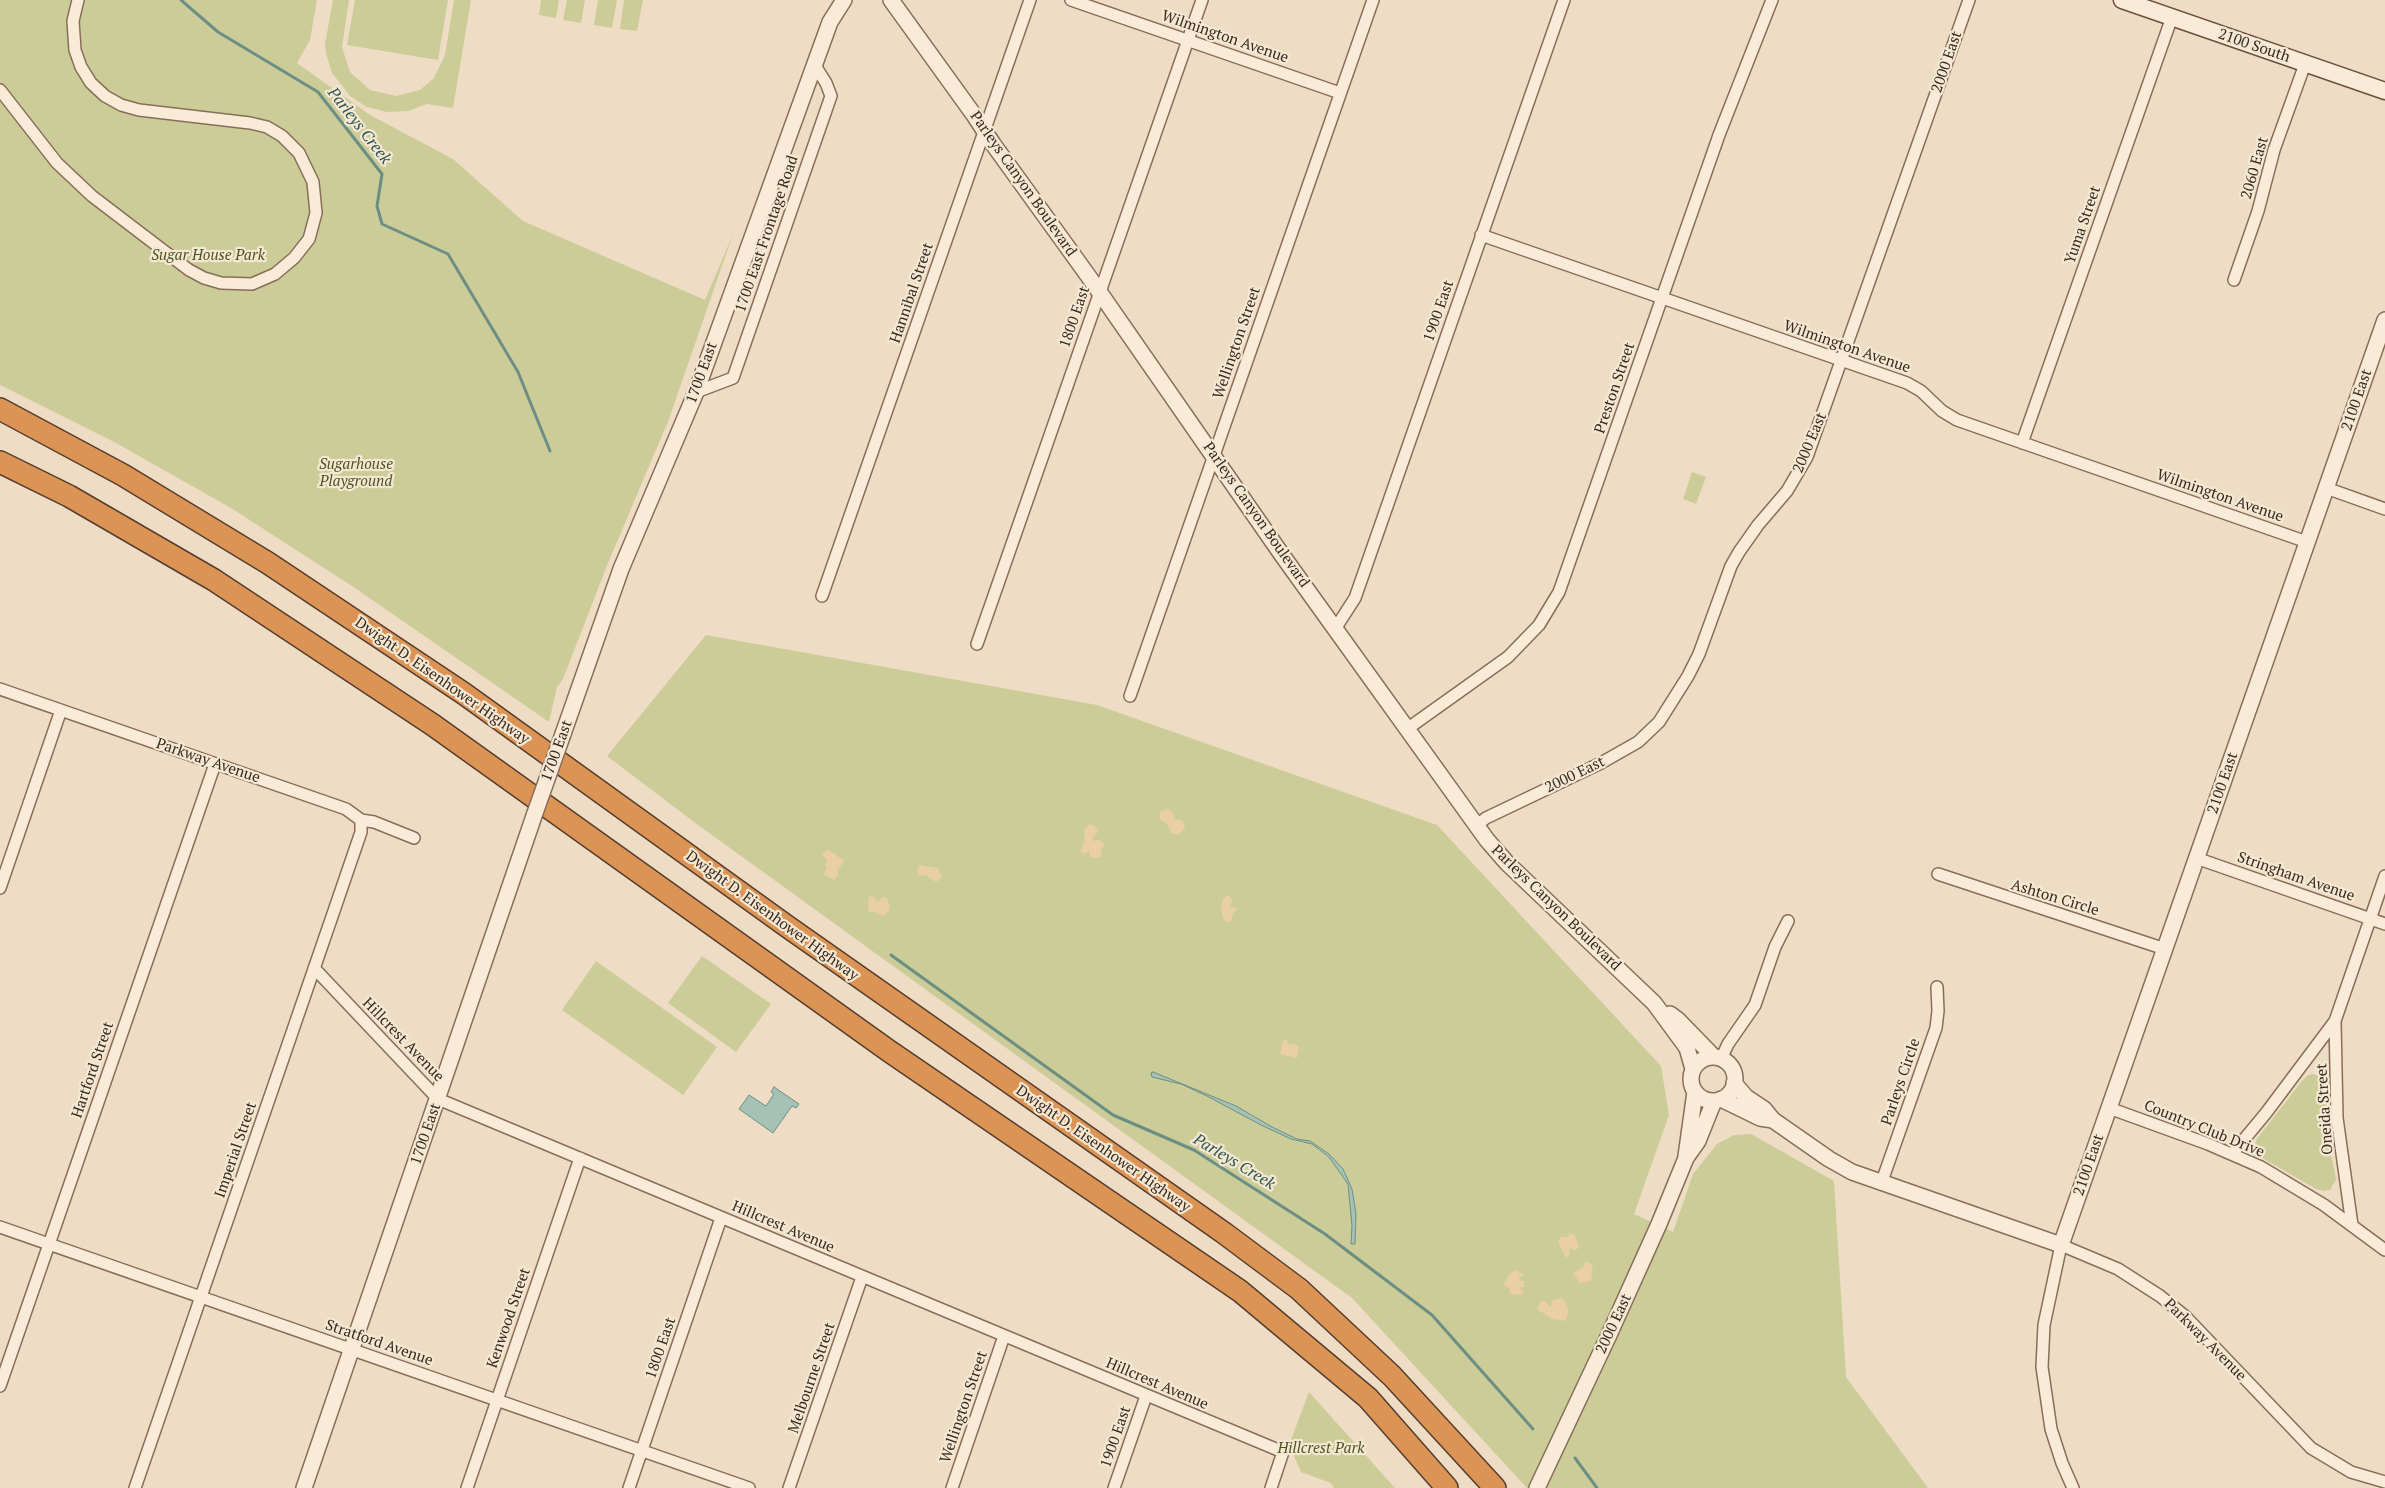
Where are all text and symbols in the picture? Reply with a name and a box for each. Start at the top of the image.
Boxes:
street label: Wilmington Avenue [1159,7,1291,67]
street label: 2100 South [2216,25,2292,67]
street label: 2000 East [1928,29,1966,95]
water label: Parleys Creek [323,84,395,168]
street label: Parleys Canyon Boulevard [966,108,1080,260]
street label: 2060 East [2238,135,2272,201]
street label: 1700 East Frontage Road [732,153,802,315]
street label: Yuma Street [2061,184,2105,266]
street label: Hannibal Street [886,241,938,345]
park label: Sugar House Park [151,247,265,265]
street label: 1900 East [1420,278,1458,344]
street label: 1800 East [1056,284,1094,350]
street label: Wellington Street [1209,285,1265,401]
street label: Wilmington Avenue [1781,317,1913,377]
street label: 1700 East [683,340,721,406]
street label: Preston Street [1591,340,1639,436]
street label: 2100 East [2338,367,2376,433]
street label: 2000 East [1789,410,1831,476]
street label: Parleys Canyon Boulevard [1199,439,1313,591]
park label: Sugarhouse Playground [319,456,393,491]
street label: Wilmington Avenue [2154,466,2286,526]
street label: Dwight D. Eisenhower Highway [351,614,533,748]
street label: 1700 East [538,718,576,784]
street label: Parkway Avenue [154,735,262,787]
street label: 2100 East [2204,750,2242,816]
street label: 2000 East [1542,753,1608,797]
street label: Parleys Canyon Boulevard [1487,841,1625,975]
street label: Dwight D. Eisenhower Highway [682,847,862,985]
street label: Stringham Avenue [2235,849,2357,905]
street label: Ashton Circle [2009,876,2101,920]
street label: Hillcrest Avenue [358,994,448,1086]
street label: Hartford Street [68,1019,118,1121]
street label: Parleys Circle [1878,1036,1924,1128]
street label: Oneida Street [2313,1063,2337,1155]
street label: Dwight D. Eisenhower Highway [1012,1082,1194,1216]
street label: Country Club Drive [2141,1097,2267,1161]
street label: Imperial Street [211,1100,261,1200]
street label: 1700 East [407,1101,445,1167]
water label: Parleys Creek [1190,1130,1278,1194]
street label: 2100 East [2070,1132,2108,1198]
street label: Hillcrest Avenue [729,1197,837,1257]
street label: Kenwood Street [483,1266,535,1370]
street label: 2000 East [1592,1291,1636,1357]
street label: Parkway Avenue [2160,1295,2250,1385]
street label: 1800 East [642,1315,680,1381]
street label: Stratford Avenue [323,1316,435,1370]
street label: Melbourne Street [785,1320,839,1436]
street label: Wellington Street [936,1349,992,1465]
street label: Hillcrest Avenue [1103,1354,1211,1414]
street label: 1900 East [1097,1404,1135,1470]
park label: Hillcrest Park [1278,1440,1364,1458]

